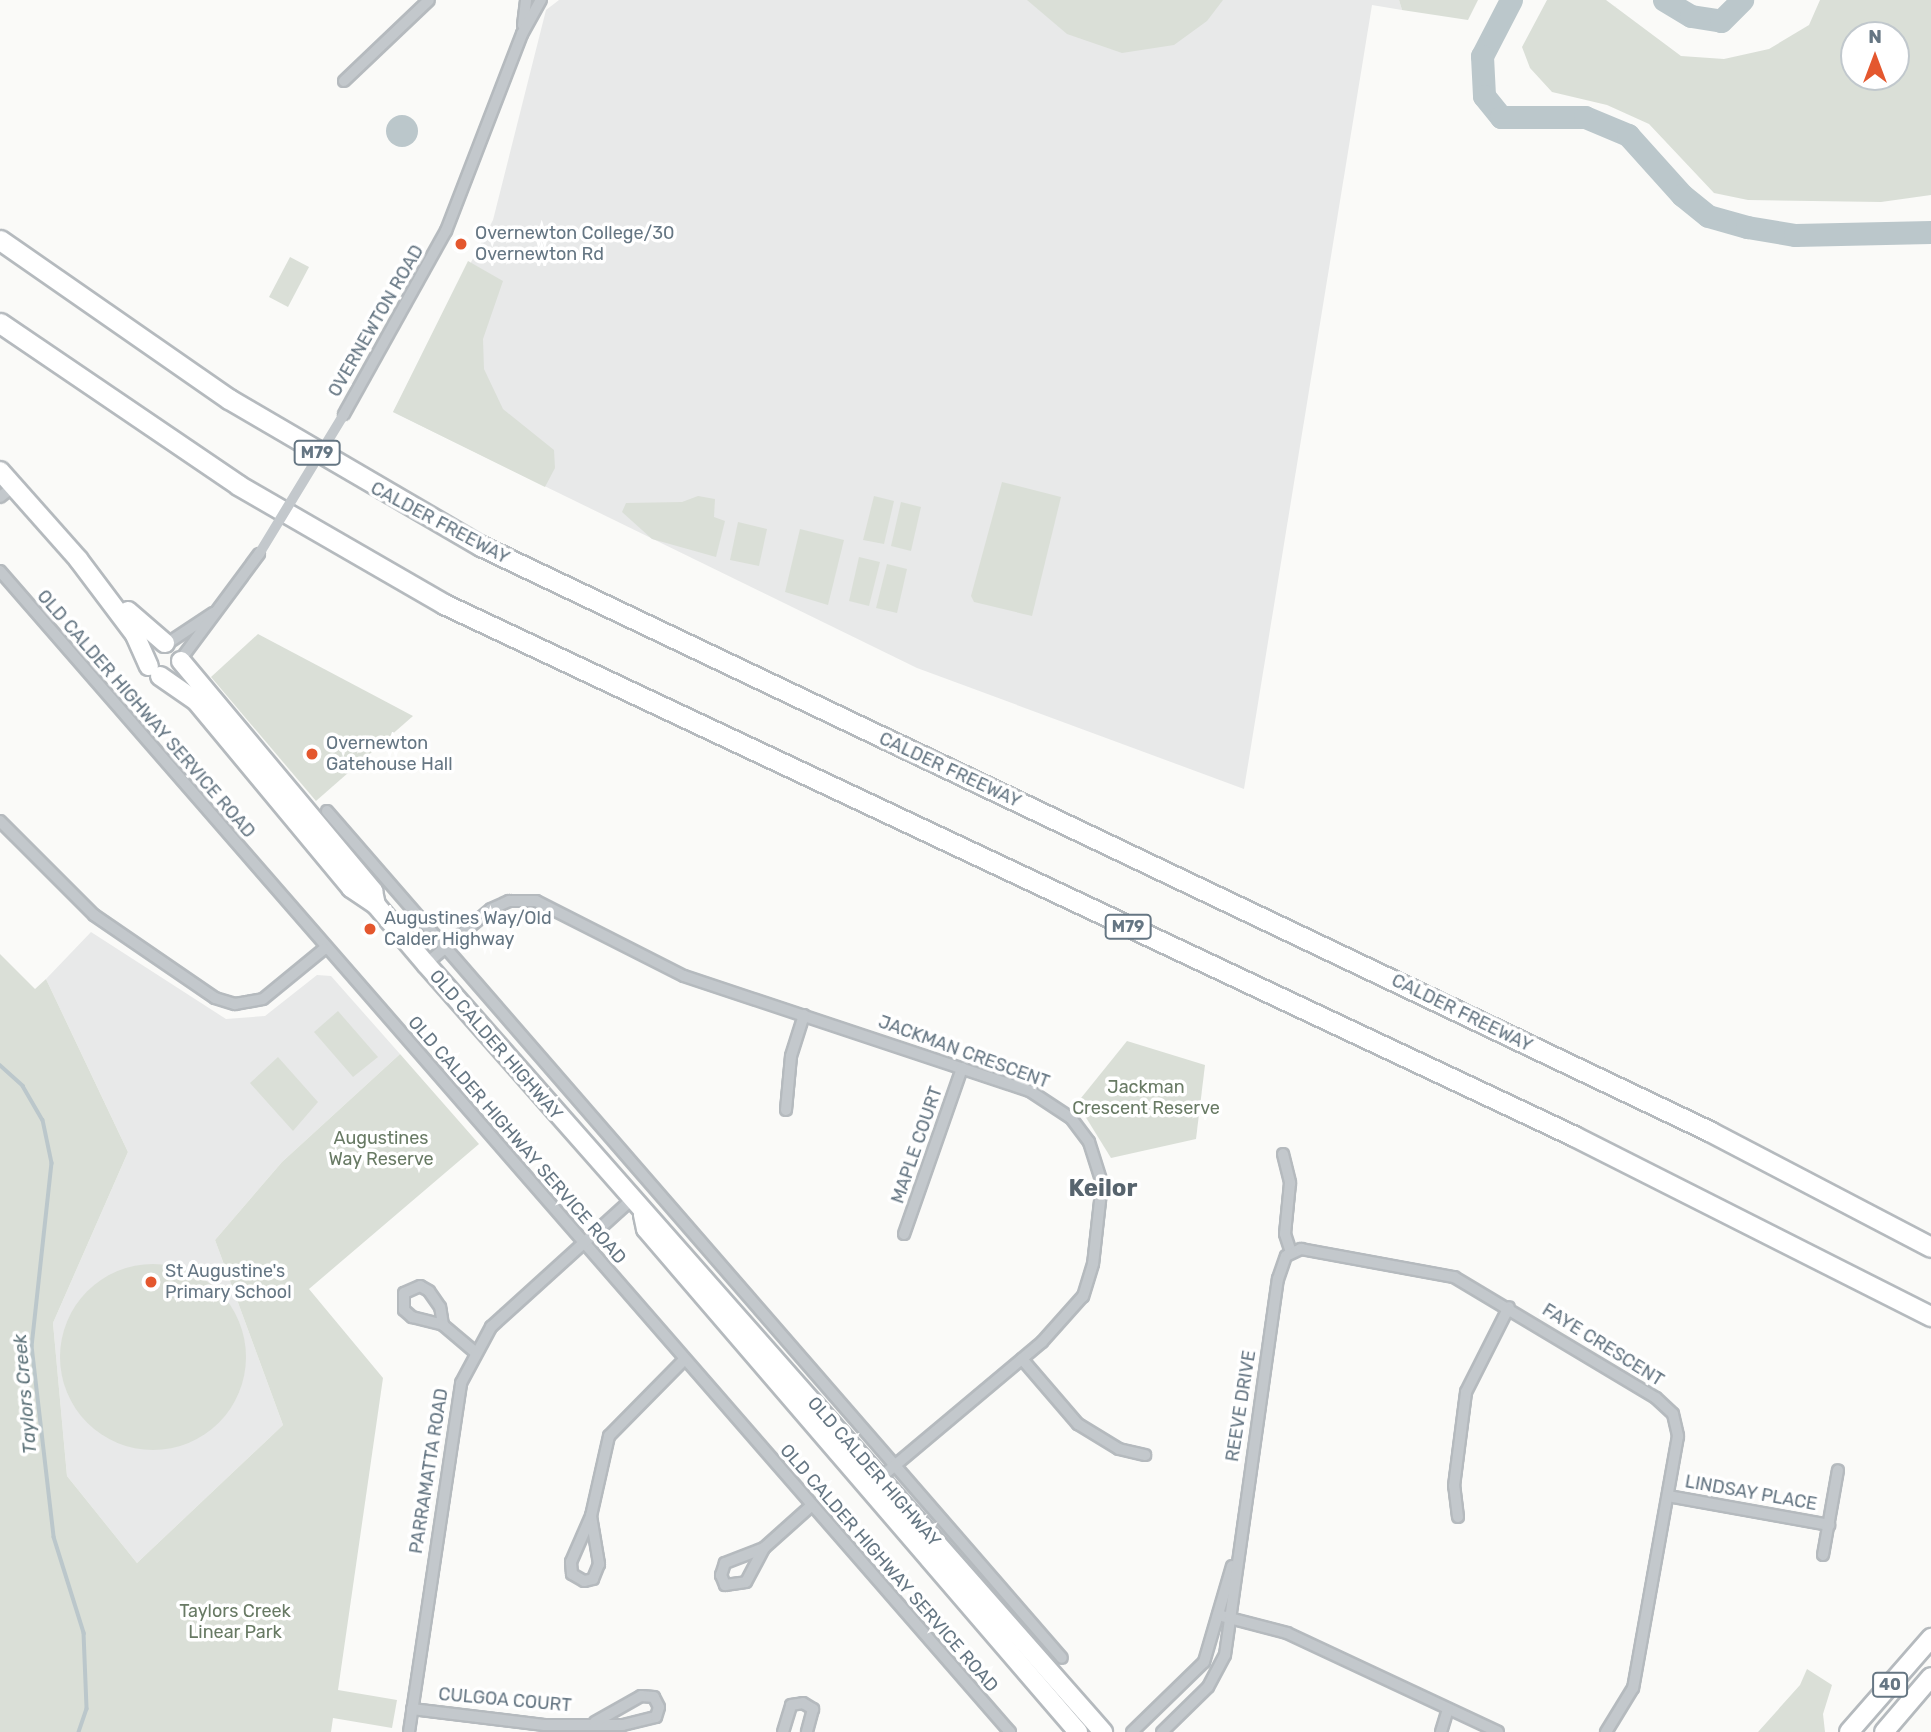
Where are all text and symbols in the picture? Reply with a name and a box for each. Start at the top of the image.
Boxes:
north arrow [1840,21,1910,91]
text: N [1868,25,1882,48]
place label: Overnewton College/30 Overnewton Rd [475,223,674,266]
marker: Overnewton College/30 Overnewton Rd [453,236,469,252]
street label: OVERNEWTON ROAD [324,241,428,401]
road number: M79 [292,440,342,466]
street label: CALDER FREEWAY [367,477,513,569]
street label: OLD CALDER HIGHWAY SERVICE ROAD [32,585,260,843]
street label: CALDER FREEWAY [876,728,1024,812]
place label: Overnewton Gatehouse Hall [326,733,453,776]
marker: Overnewton Gatehouse Hall [304,746,320,762]
place label: Augustines Way/Old Calder Highway [384,908,552,950]
road number: M79 [1104,914,1152,939]
marker: Augustines Way/Old Calder Highway [362,921,378,937]
street label: OLD CALDER HIGHWAY [425,965,567,1125]
street label: CALDER FREEWAY [1388,970,1536,1056]
street label: OLD CALDER HIGHWAY SERVICE ROAD [403,1011,631,1269]
street label: JACKMAN CRESCENT [875,1011,1053,1093]
park label: Jackman Crescent Reserve [1072,1077,1220,1120]
street label: MAPLE COURT [887,1084,947,1206]
park label: Augustines Way Reserve [328,1128,434,1170]
district label: Keilor [1069,1175,1137,1203]
place label: St Augustine's Primary School [165,1261,292,1304]
marker: St Augustine's Primary School [143,1274,159,1290]
street label: FAYE CRESCENT [1538,1299,1668,1391]
water label: Taylors Creek [8,1333,42,1455]
street label: REEVE DRIVE [1222,1349,1260,1463]
street label: PARRAMATTA ROAD [405,1386,453,1556]
street label: OLD CALDER HIGHWAY [803,1392,945,1552]
street label: OLD CALDER HIGHWAY SERVICE ROAD [775,1439,1003,1697]
street label: LINDSAY PLACE [1683,1471,1819,1515]
park label: Taylors Creek Linear Park [179,1601,291,1644]
road number: 40 [1871,1672,1909,1698]
street label: CULGOA COURT [437,1683,573,1717]

